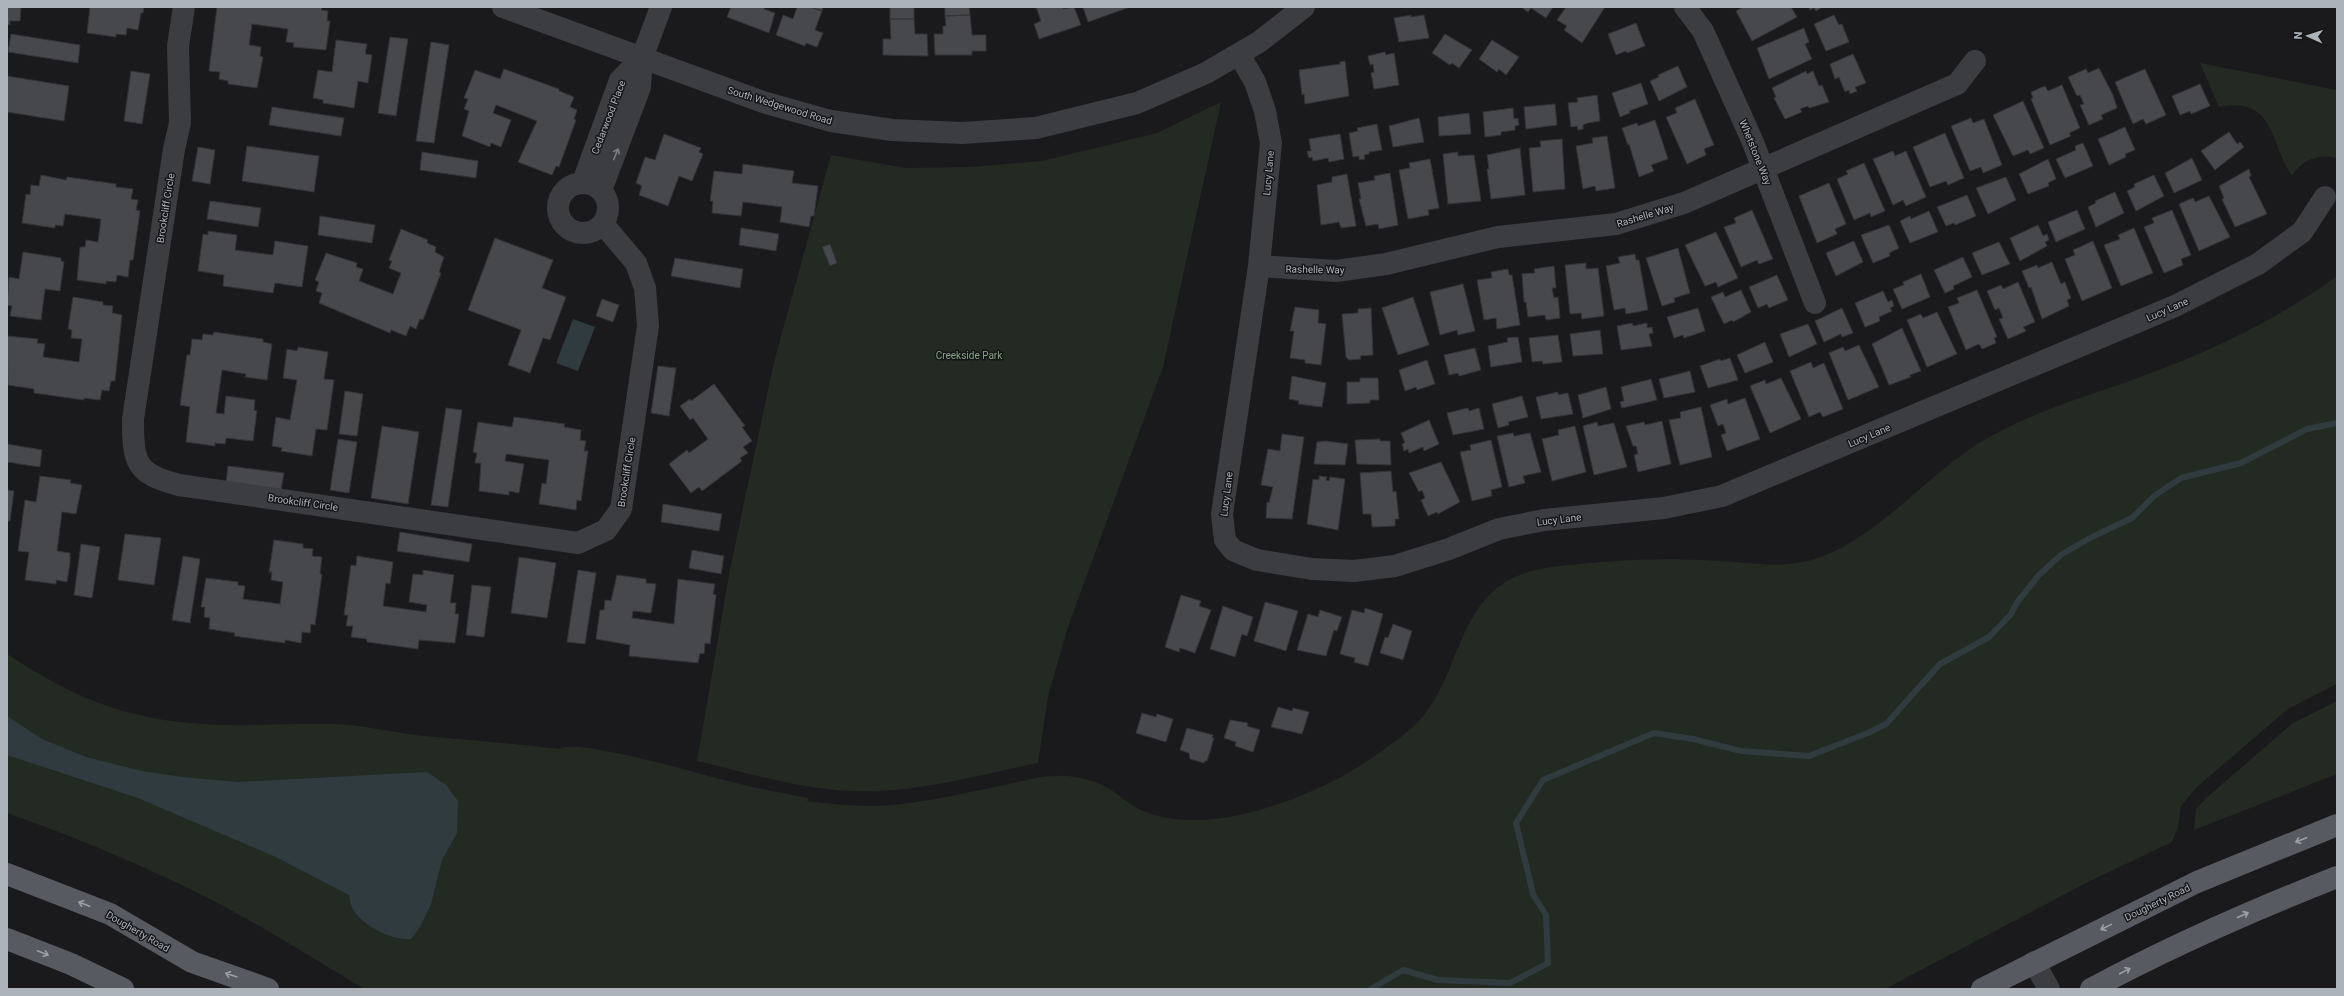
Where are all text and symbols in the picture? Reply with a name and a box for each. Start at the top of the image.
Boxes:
north arrow [2288,16,2328,56]
text: N [2292,31,2305,40]
street label: Cedarwood Place [589,79,628,156]
street label: South Wedgewood Road [726,84,834,127]
street label: Whetstone Way [1737,118,1774,187]
one-way arrow [612,148,620,160]
street label: Lucy Lane [1261,150,1276,196]
street label: Brookcliff Circle [155,172,176,244]
street label: Rashelle Way [1615,202,1675,229]
street label: Rashelle Way [1285,263,1345,276]
street label: Lucy Lane [2145,295,2190,324]
park label: Creekside Park [936,350,1003,361]
street label: Lucy Lane [1846,422,1892,449]
street label: Brookcliff Circle [616,436,637,508]
street label: Lucy Lane [1218,471,1235,517]
street label: Brookcliff Circle [267,492,339,513]
street label: Lucy Lane [1536,511,1582,528]
one-way arrow [2295,836,2307,844]
street label: Dougherty Road [2123,882,2192,923]
one-way arrow [78,899,90,907]
street label: Dougherty Road [104,909,171,954]
one-way arrow [2236,911,2248,918]
one-way arrow [2100,924,2112,931]
one-way arrow [37,950,49,957]
one-way arrow [2119,966,2131,974]
one-way arrow [226,971,238,979]

